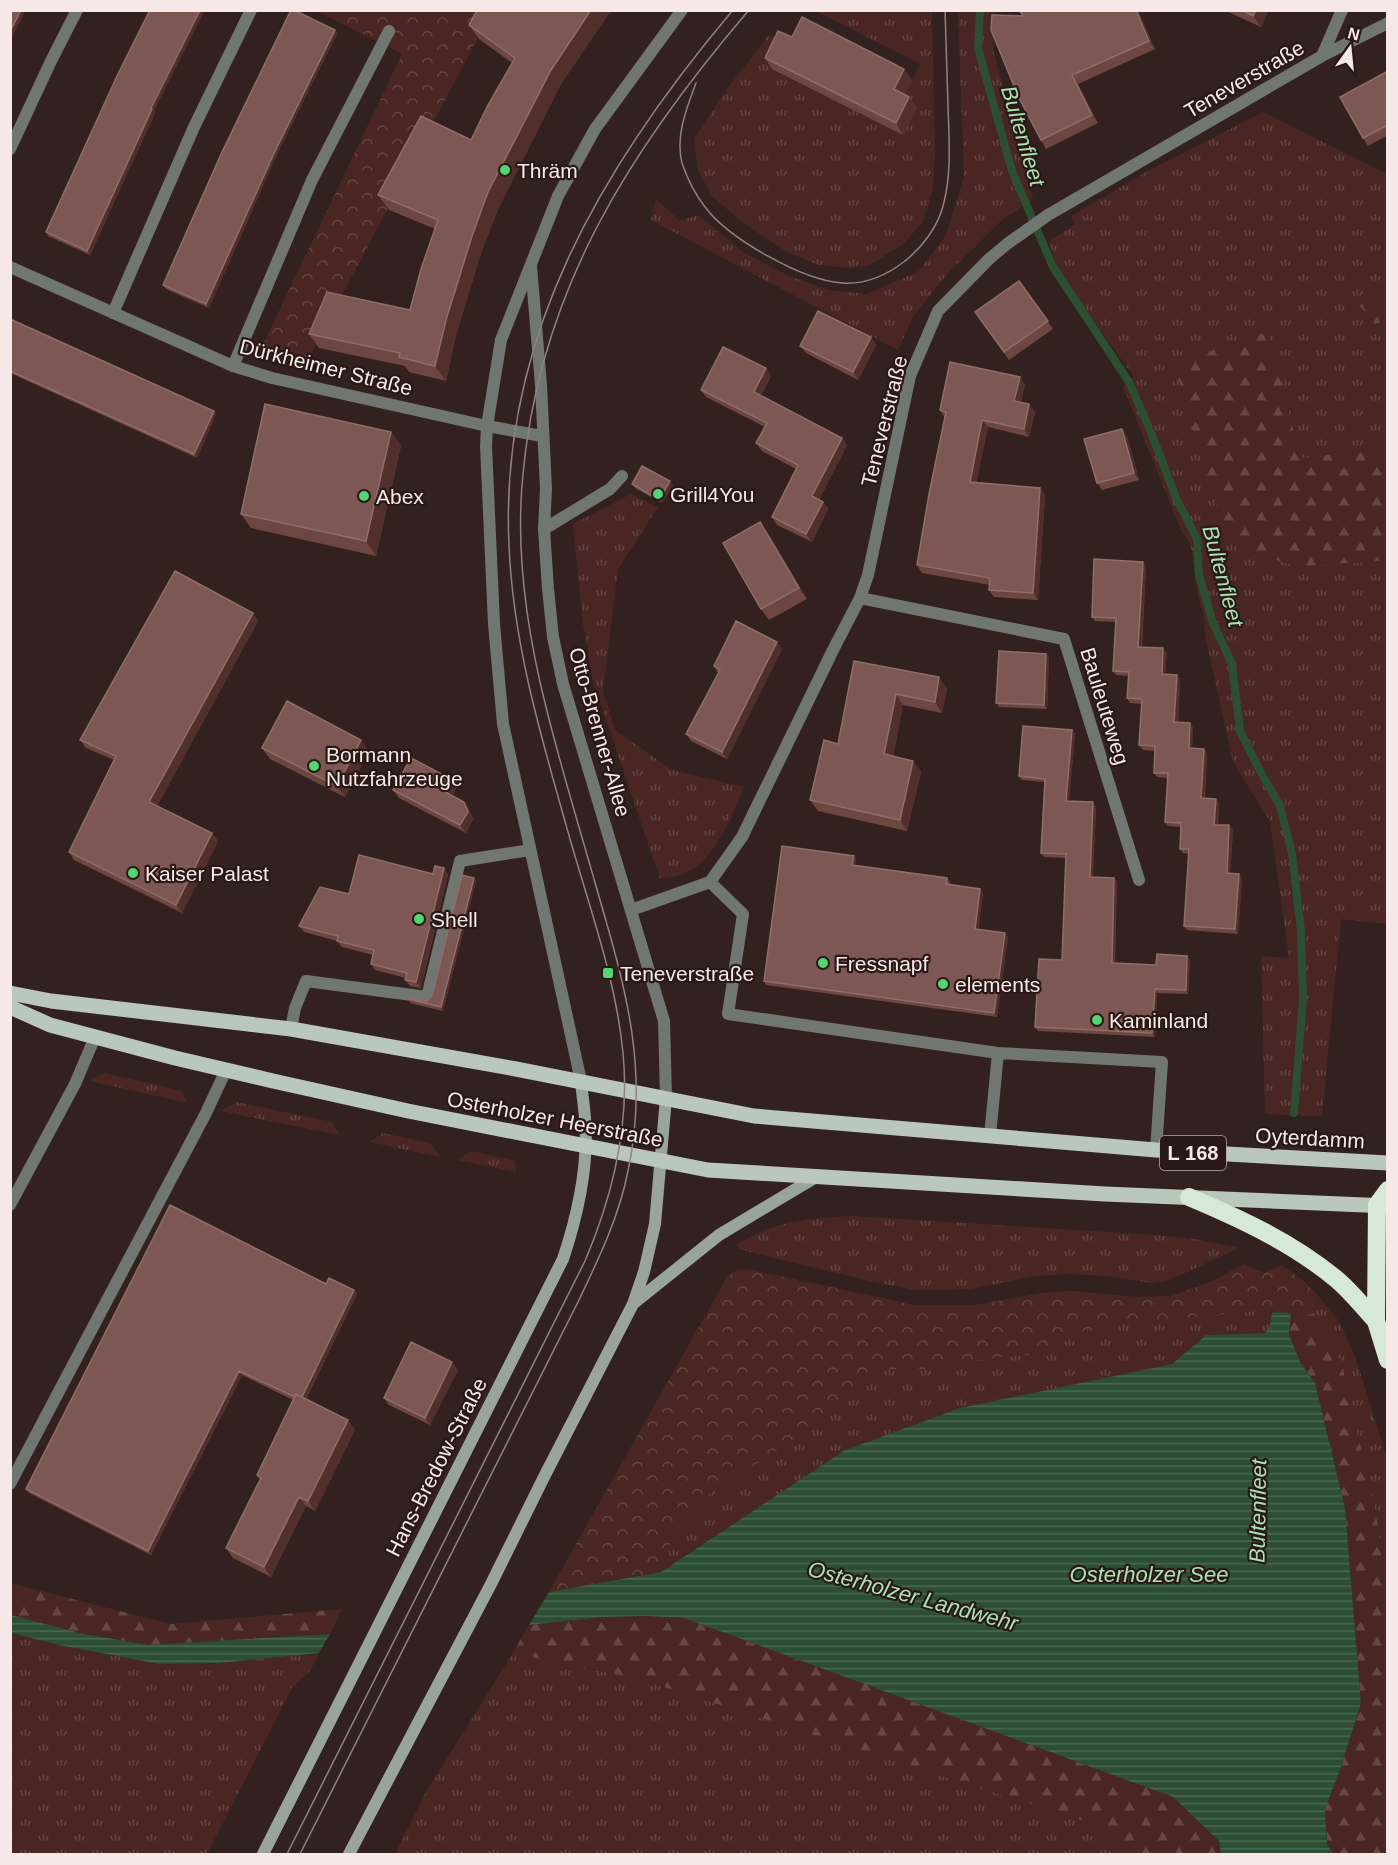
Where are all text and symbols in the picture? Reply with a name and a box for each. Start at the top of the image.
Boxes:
north arrow [1320,18,1380,78]
text: N [1346,24,1362,44]
street label: Teneverstraße [1180,35,1308,123]
water label: Bultenfleet [996,83,1050,190]
place label: Thräm [517,159,578,182]
marker: Thräm [498,163,512,177]
street label: Dürkheimer Straße [237,334,415,400]
street label: Teneverstraße [857,353,911,489]
place label: Grill4You [670,483,754,506]
place label: Abex [376,485,424,508]
marker: Grill4You [651,487,665,501]
marker: Abex [357,489,371,503]
water label: Bultenfleet [1197,523,1249,630]
street label: Otto-Brenner-Allee [565,645,635,819]
street label: Bauleuteweg [1076,645,1134,767]
place label: Bormann Nutzfahrzeuge [326,743,463,790]
marker: Bormann Nutzfahrzeuge [307,759,321,773]
place label: Kaiser Palast [145,862,269,885]
marker: Kaiser Palast [126,866,140,880]
place label: Shell [431,908,478,931]
marker: Shell [412,912,426,926]
place label: Fressnapf [835,952,929,975]
marker: Fressnapf [816,956,830,970]
place label: Teneverstraße [620,962,754,985]
marker: Teneverstraße [601,966,615,980]
place label: elements [955,973,1040,996]
marker: elements [936,977,950,991]
place label: Kaminland [1109,1009,1208,1032]
marker: Kaminland [1090,1013,1104,1027]
street label: Osterholzer Heerstraße [445,1087,665,1151]
street label: Oyterdamm [1255,1124,1365,1152]
road number: L 168 [1160,1136,1226,1170]
street label: Hans-Bredow-Straße [381,1374,491,1560]
water label: Bultenfleet [1245,1458,1271,1563]
water label: Osterholzer Landwehr [805,1556,1022,1637]
water label: Osterholzer See [1070,1562,1228,1587]

